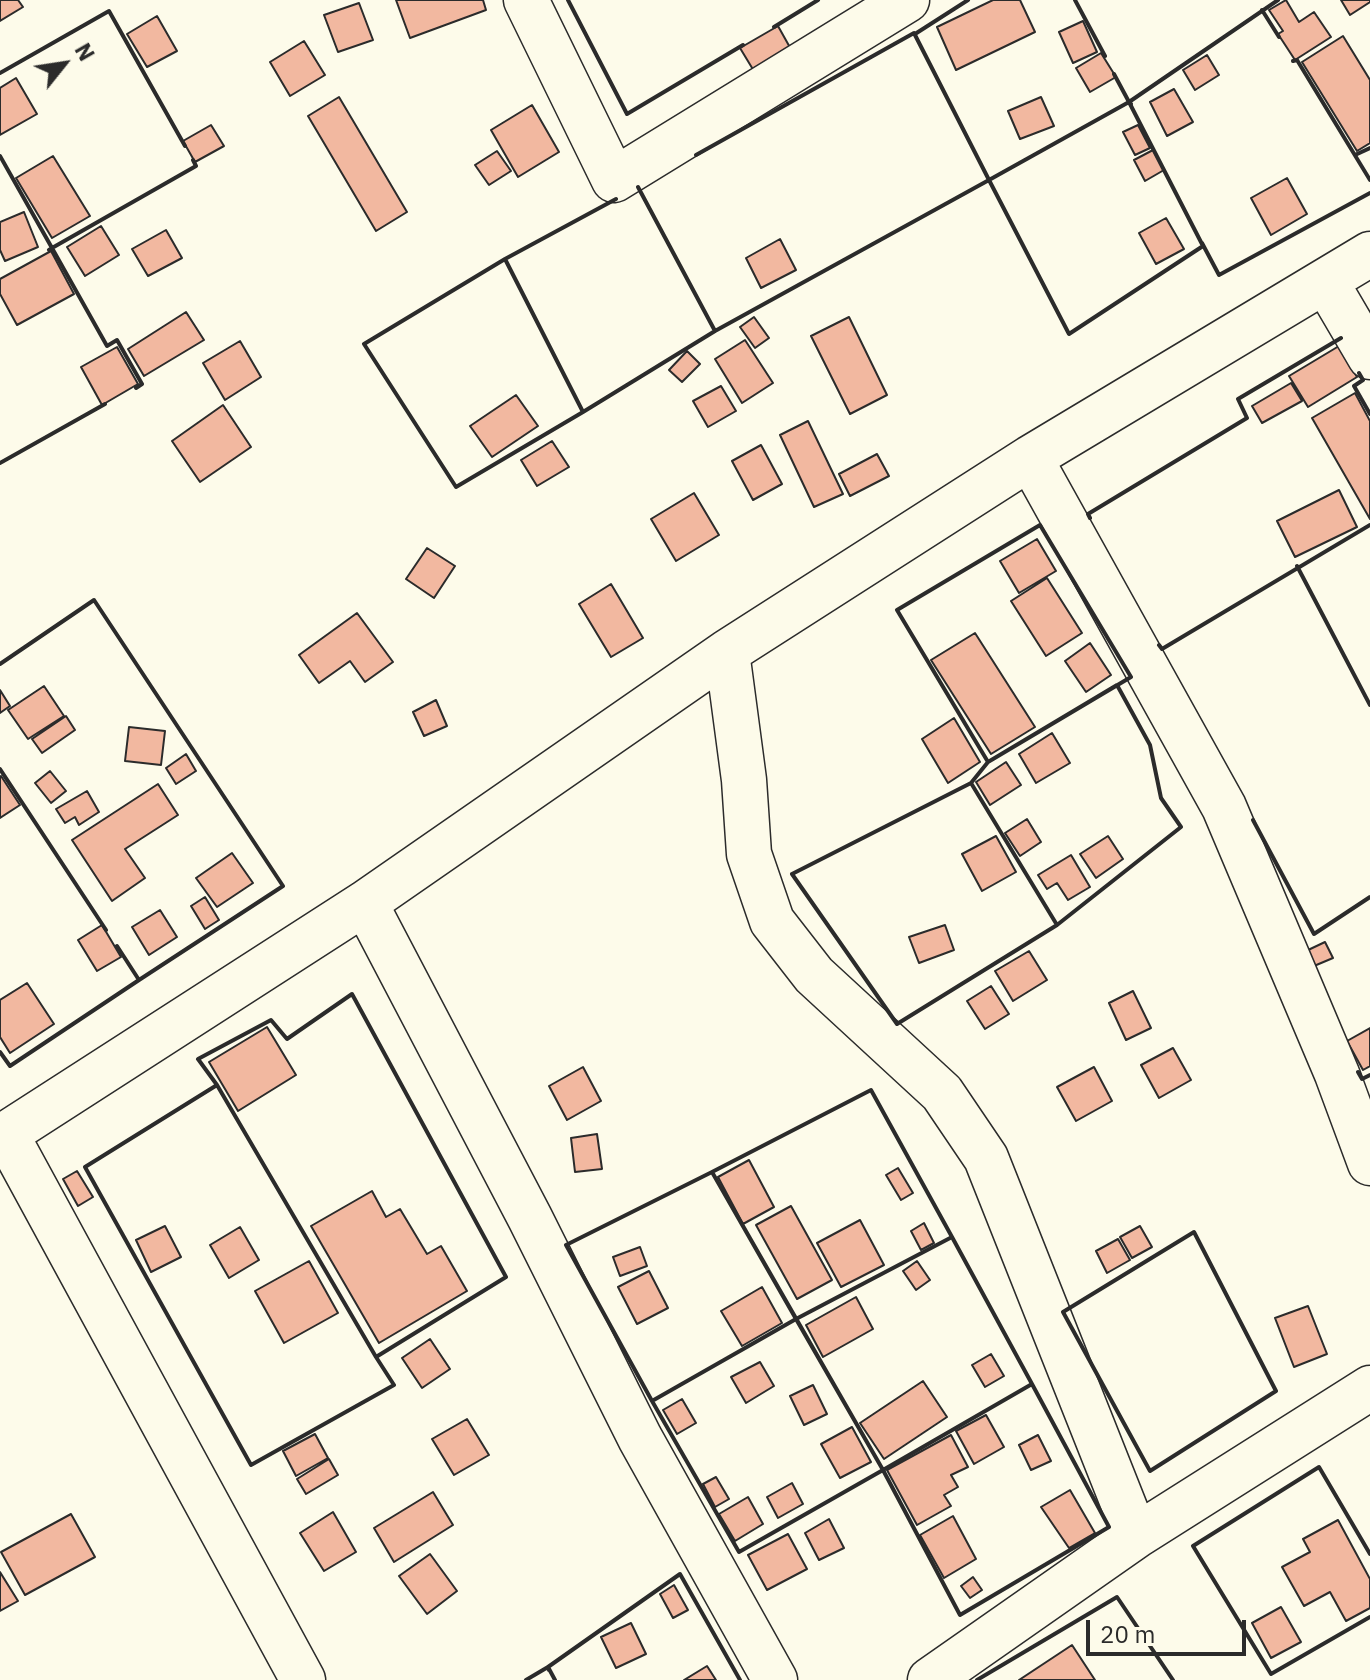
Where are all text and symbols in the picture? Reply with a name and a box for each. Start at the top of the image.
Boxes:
north arrow [24,24,104,104]
text: N [69,38,102,66]
scale bar [1090,1604,1250,1654]
text: 20 m [1100,1618,1155,1650]

